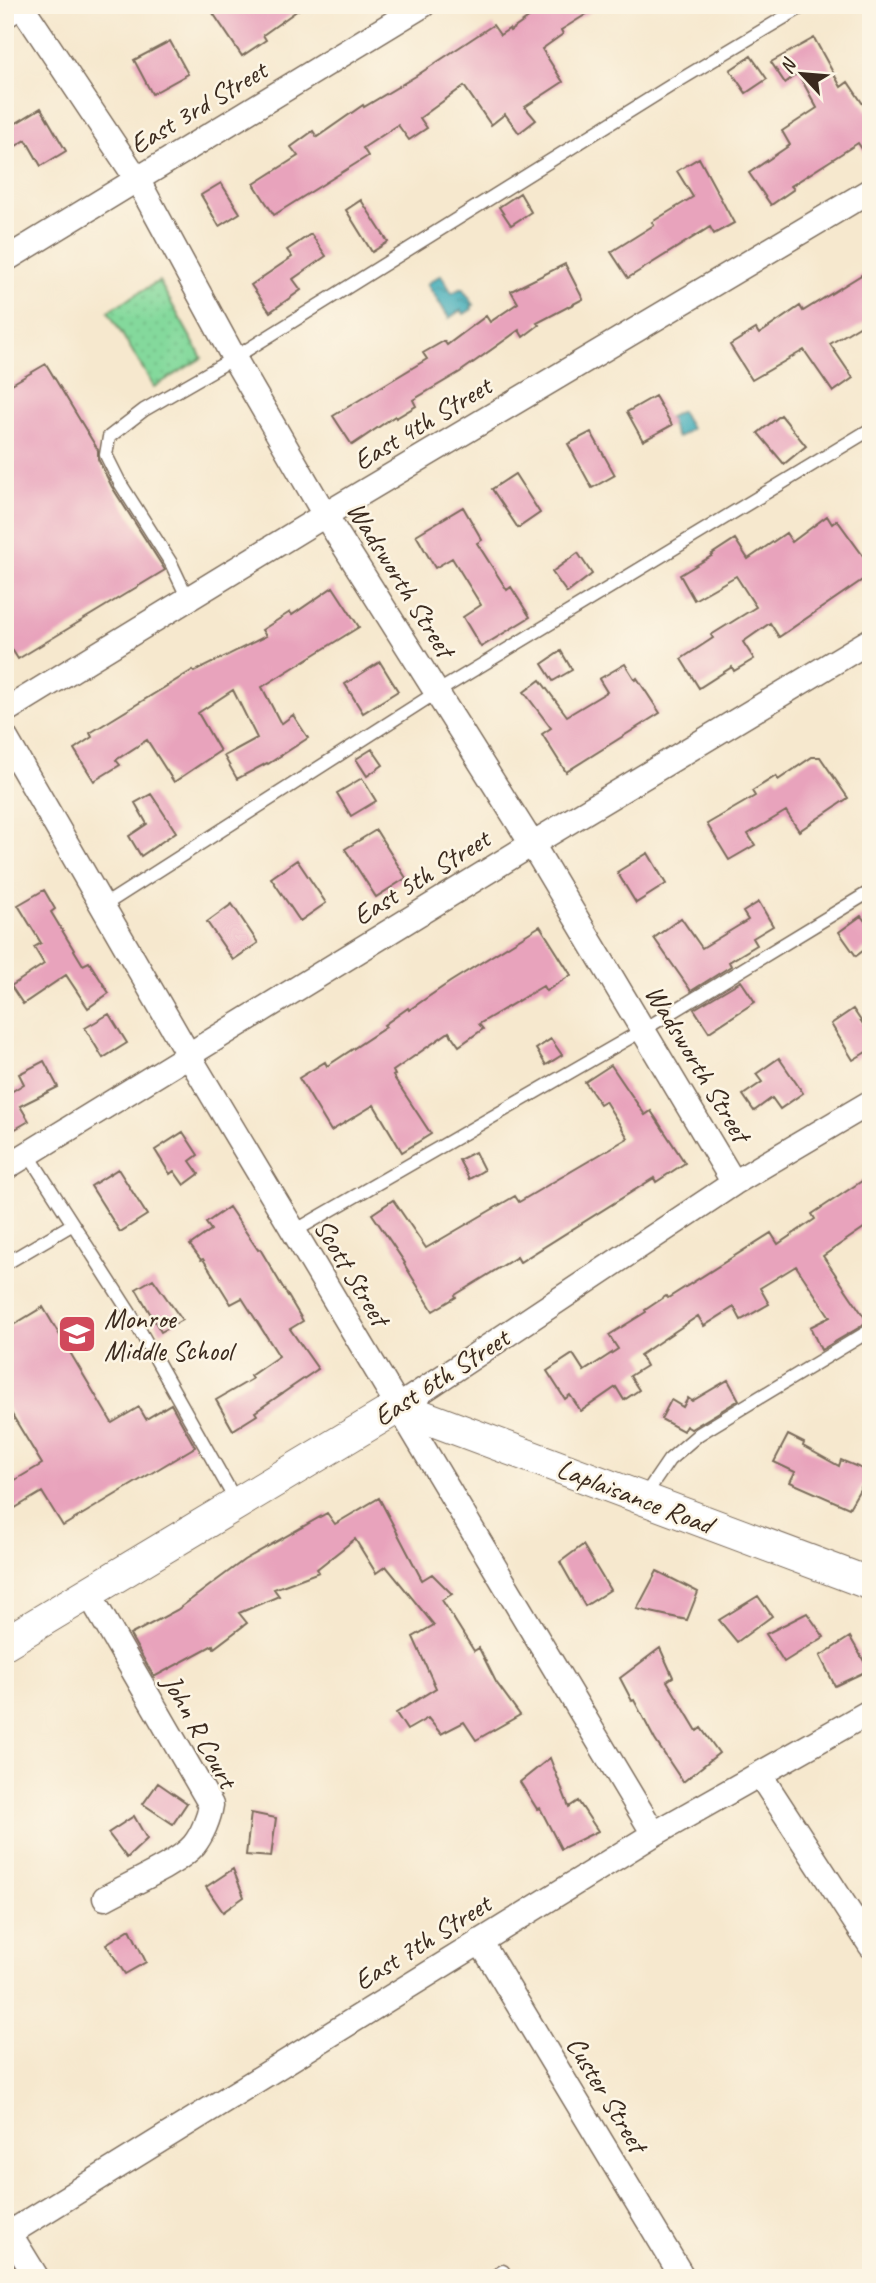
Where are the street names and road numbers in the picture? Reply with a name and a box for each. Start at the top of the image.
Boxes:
street label: East 3rd Street [123,51,275,162]
street label: East 4th Street [347,367,500,478]
street label: Wadsworth Street [339,495,465,667]
street label: East 5th Street [346,820,498,933]
street label: Wadsworth Street [637,978,761,1151]
street label: Scott Street [306,1212,399,1335]
street label: East 6th Street [367,1319,518,1434]
street label: Laplaisance Road [552,1450,722,1543]
street label: John R Court [154,1666,247,1796]
street label: East 7th Street [347,1885,499,1998]
street label: Custer Street [559,2030,657,2162]

